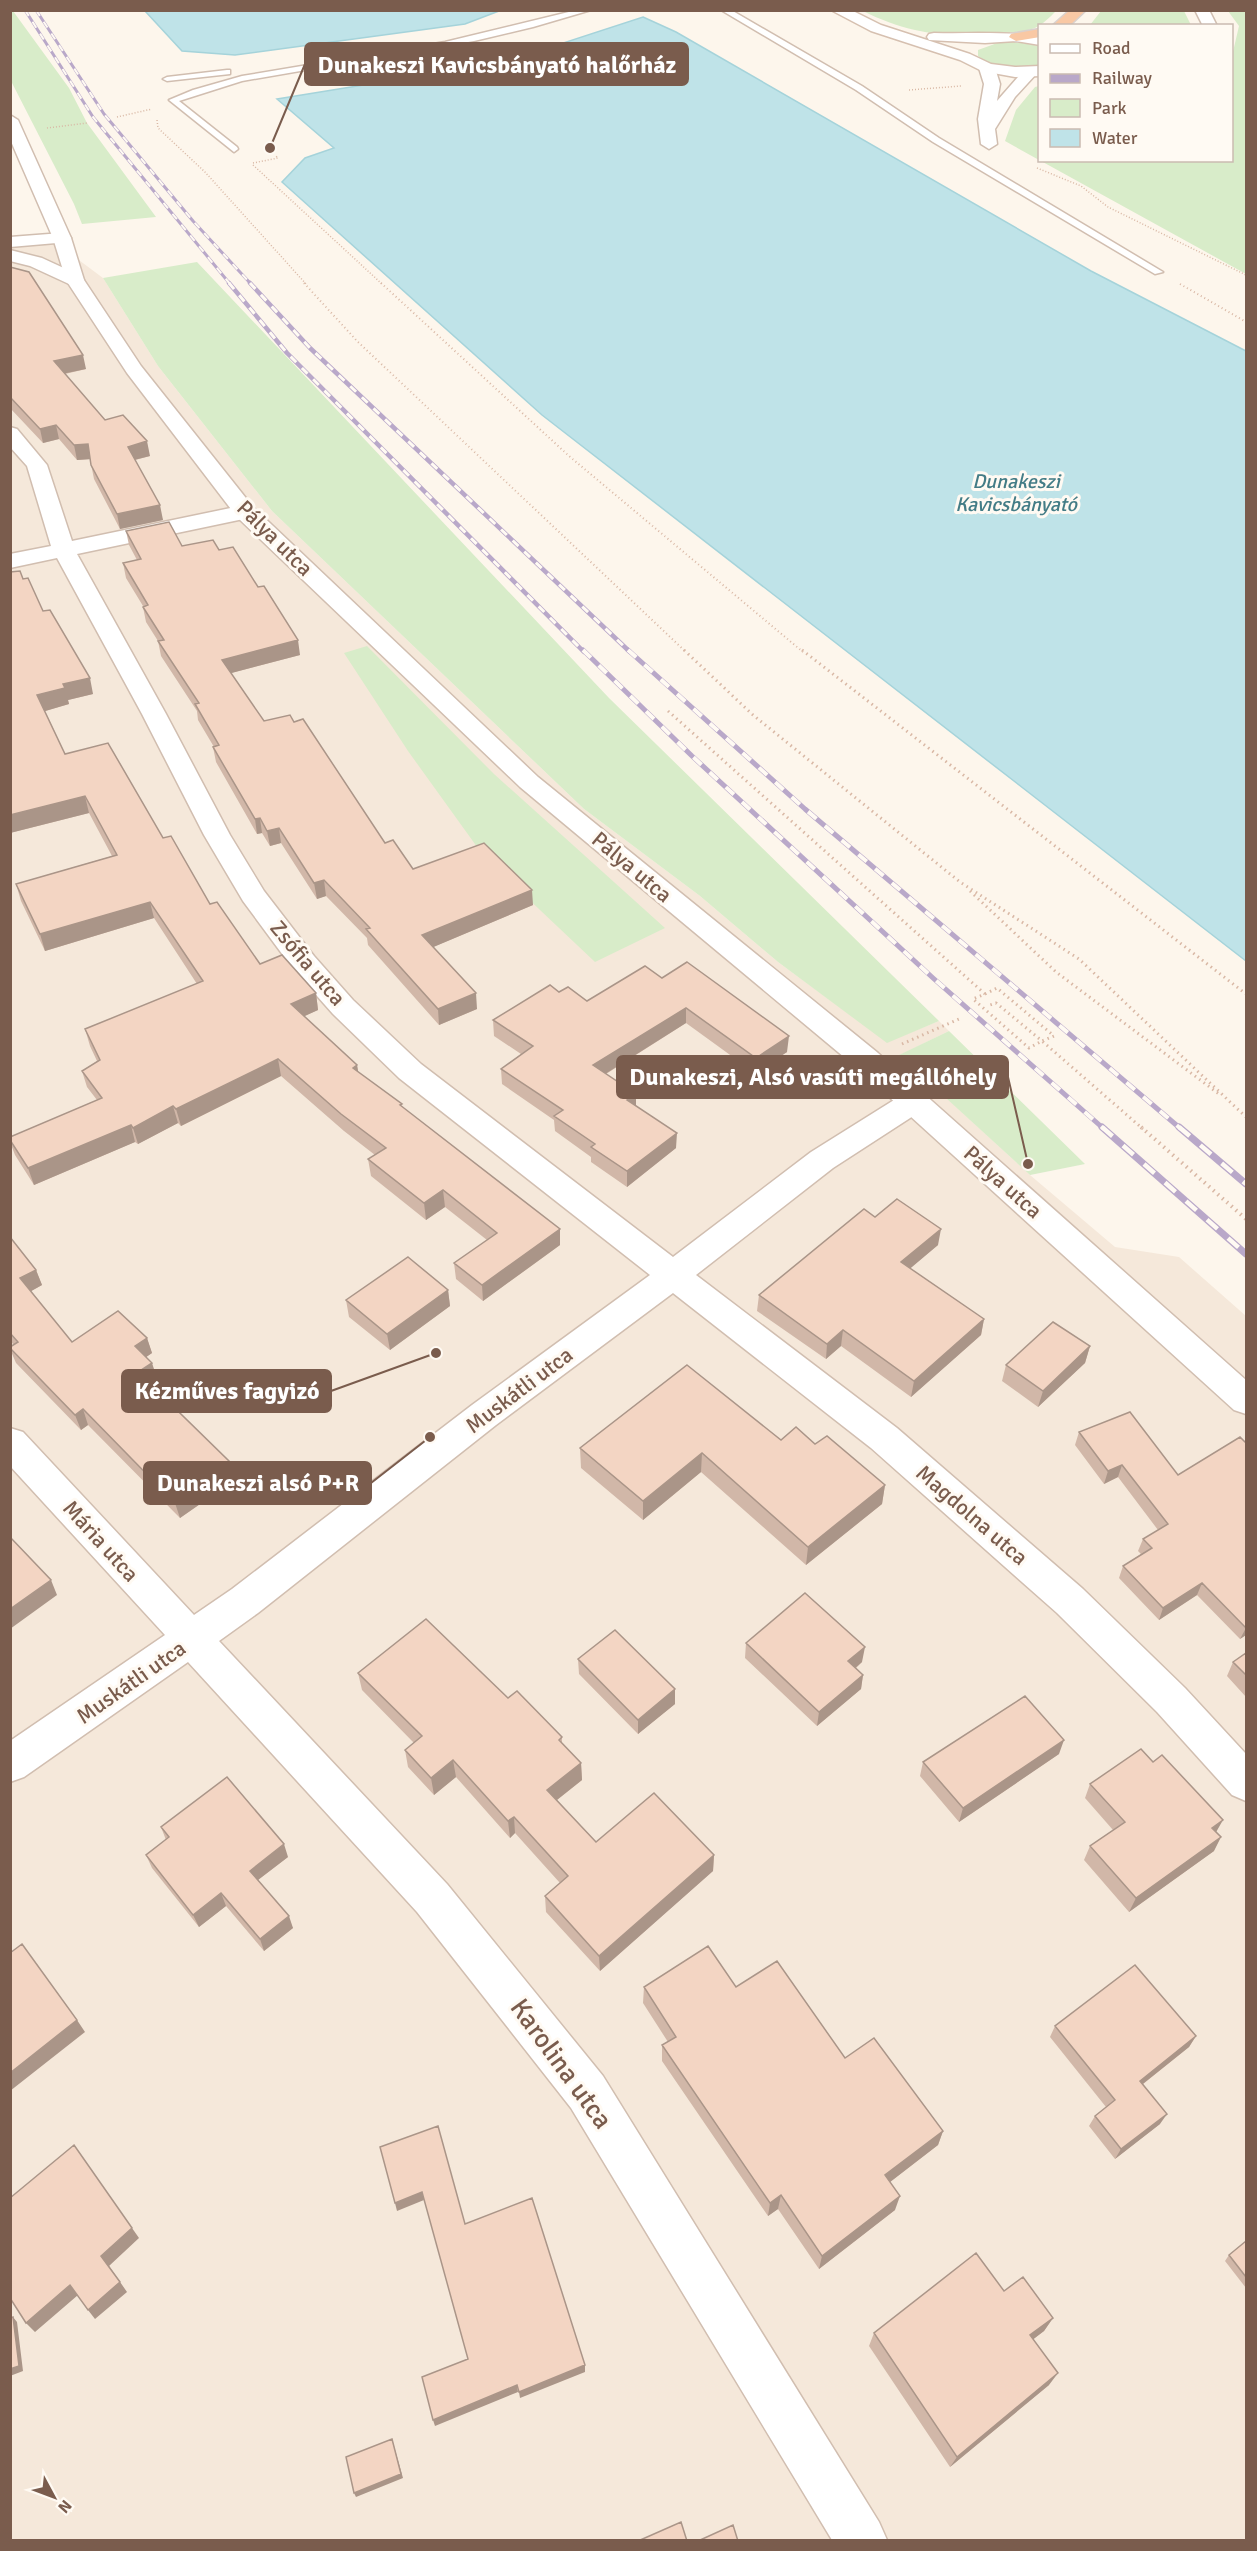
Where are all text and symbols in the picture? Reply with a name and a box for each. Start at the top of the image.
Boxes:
legend [1038,24,1233,162]
text: Road [1092,37,1131,59]
callout: Dunakeszi Kavicsbányató halőrház [305,43,688,85]
text: Dunakeszi Kavicsbányató halőrház [318,50,677,80]
text: Railway [1092,67,1153,89]
text: Park [1092,97,1127,119]
text: Water [1092,127,1138,149]
water label: Dunakeszi Kavicsbányató [955,469,1078,517]
street label: Pálya utca [231,494,319,582]
street label: Pálya utca [586,826,678,908]
street label: Zsófia utca [265,915,351,1011]
callout: Dunakeszi, Alsó vasúti megállóhely [617,1056,1008,1098]
text: Dunakeszi, Alsó vasúti megállóhely [629,1062,997,1092]
street label: Pálya utca [958,1140,1048,1224]
street label: Muskátli utca [460,1341,578,1439]
callout: Kézműves fagyizó [122,1370,331,1412]
text: Kézműves fagyizó [134,1376,320,1406]
street label: Magdolna utca [911,1459,1033,1571]
callout: Dunakeszi alsó P+R [144,1462,371,1504]
text: Dunakeszi alsó P+R [157,1468,360,1498]
street label: Mária utca [57,1495,145,1587]
street label: Muskátli utca [71,1634,191,1730]
street label: Karolina utca [503,1992,619,2136]
north arrow [24,2467,84,2527]
text: N [53,2495,76,2517]

